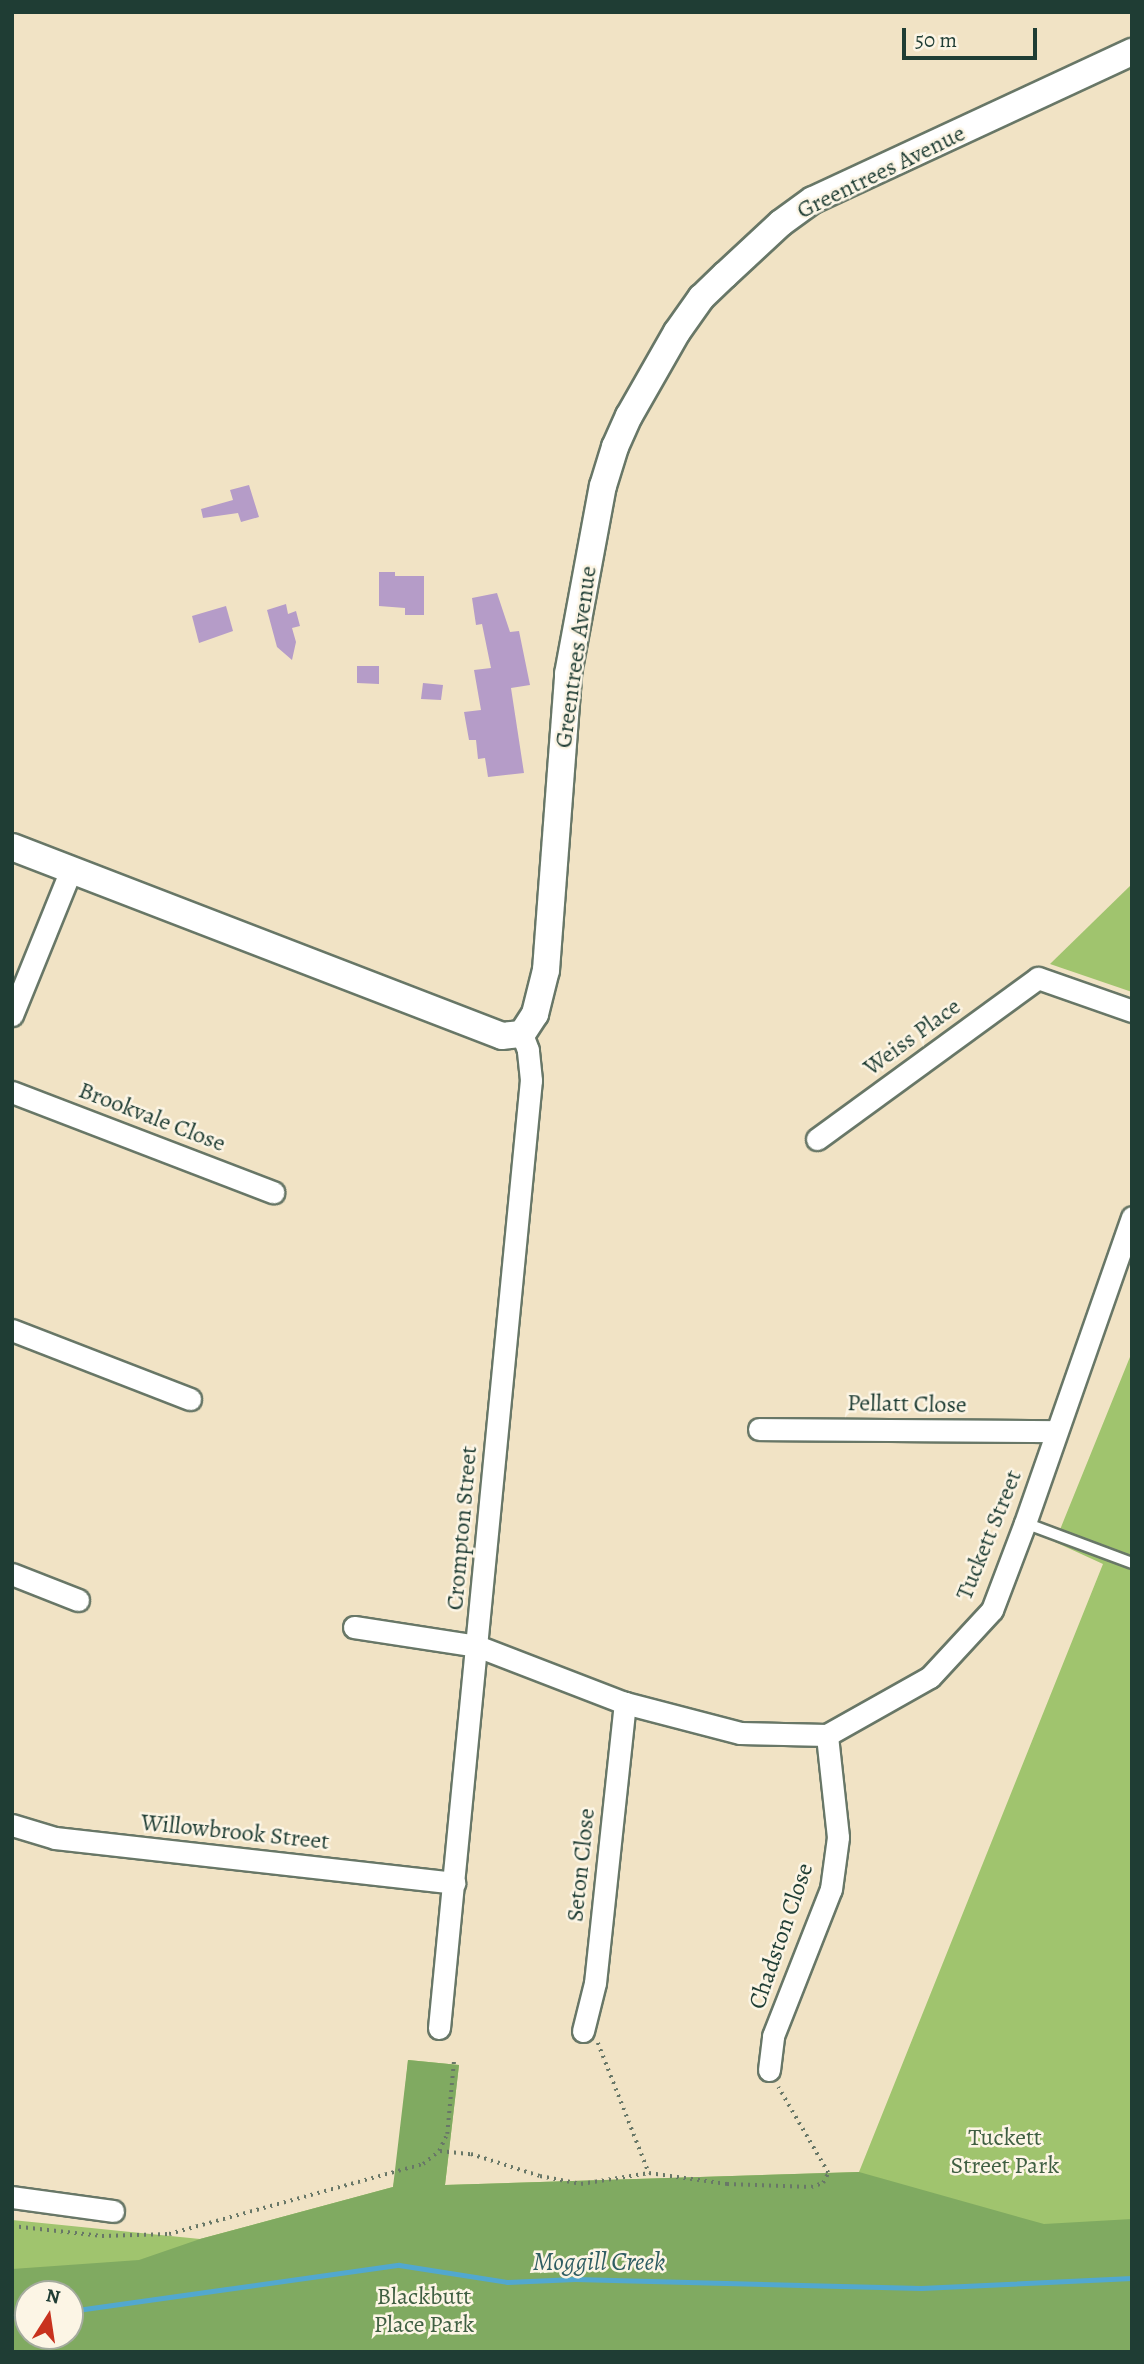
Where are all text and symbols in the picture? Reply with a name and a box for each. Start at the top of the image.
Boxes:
scale bar [906,14,1041,58]
text: 50 m [915,26,957,54]
street label: Greentrees Avenue [792,119,970,225]
street label: Greentrees Avenue [549,564,603,750]
street label: Weiss Place [858,992,966,1082]
street label: Brookvale Close [75,1076,229,1158]
street label: Pellatt Close [847,1389,967,1419]
street label: Crompton Street [440,1445,484,1611]
street label: Tuckett Street [950,1466,1028,1604]
street label: Seton Close [561,1807,601,1923]
street label: Willowbrook Street [139,1808,331,1856]
street label: Chadston Close [743,1859,819,2013]
park label: Tuckett Street Park [951,2124,1059,2180]
water label: Moggill Creek [533,2246,665,2278]
north arrow [14,2280,84,2350]
text: N [43,2282,62,2311]
park label: Blackbutt Place Park [374,2283,474,2339]

